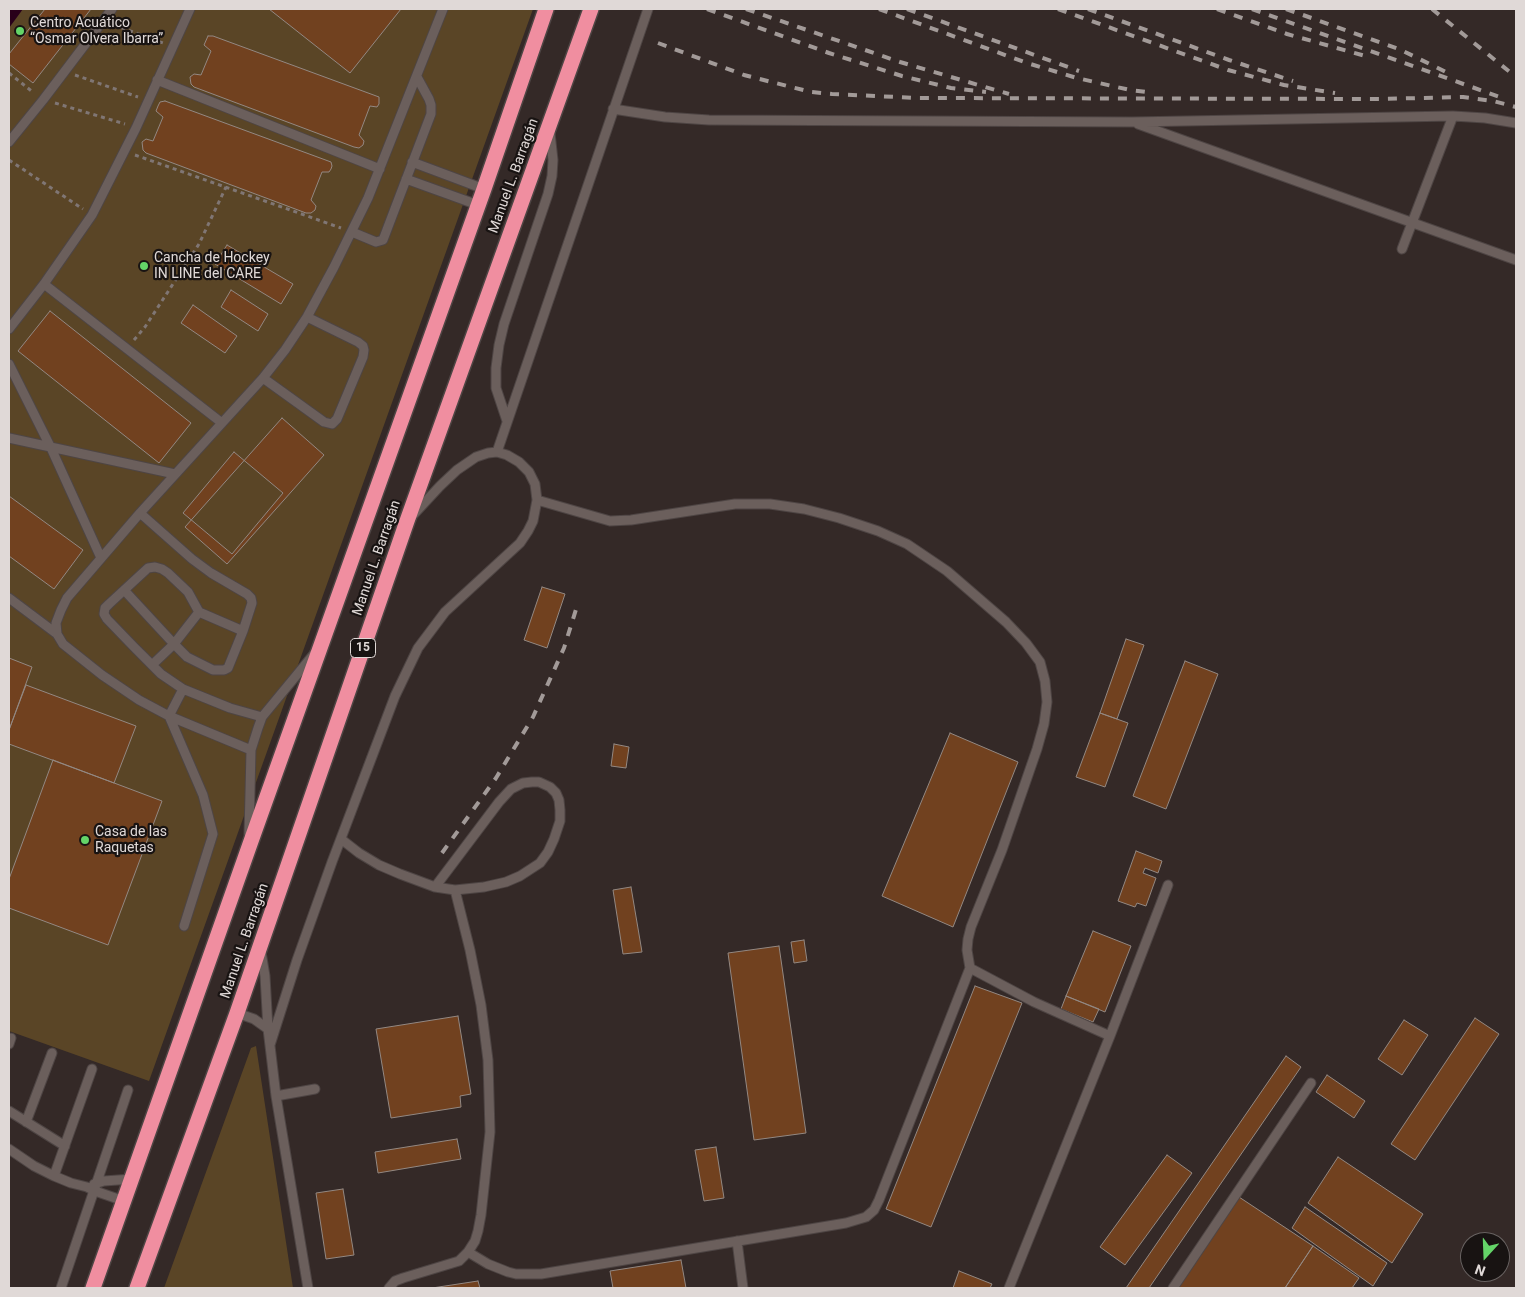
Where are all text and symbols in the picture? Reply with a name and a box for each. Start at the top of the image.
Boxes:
place label: Centro Acuático “Osmar Olvera Ibarra” [30,15,163,48]
marker: Centro Acuático “Osmar Olvera Ibarra” [14,25,26,37]
street label: Manuel L. Barragán [485,116,543,236]
place label: Cancha de Hockey IN LINE del CARE [154,250,270,282]
marker: Cancha de Hockey IN LINE del CARE [138,260,150,272]
street label: Manuel L. Barragán [349,498,405,618]
road number: 15 [350,638,376,658]
place label: Casa de las Raquetas [95,824,167,856]
marker: Casa de las Raquetas [79,834,91,846]
street label: Manuel L. Barragán [217,881,273,1001]
north arrow [1460,1232,1510,1282]
text: N [1473,1261,1488,1279]

